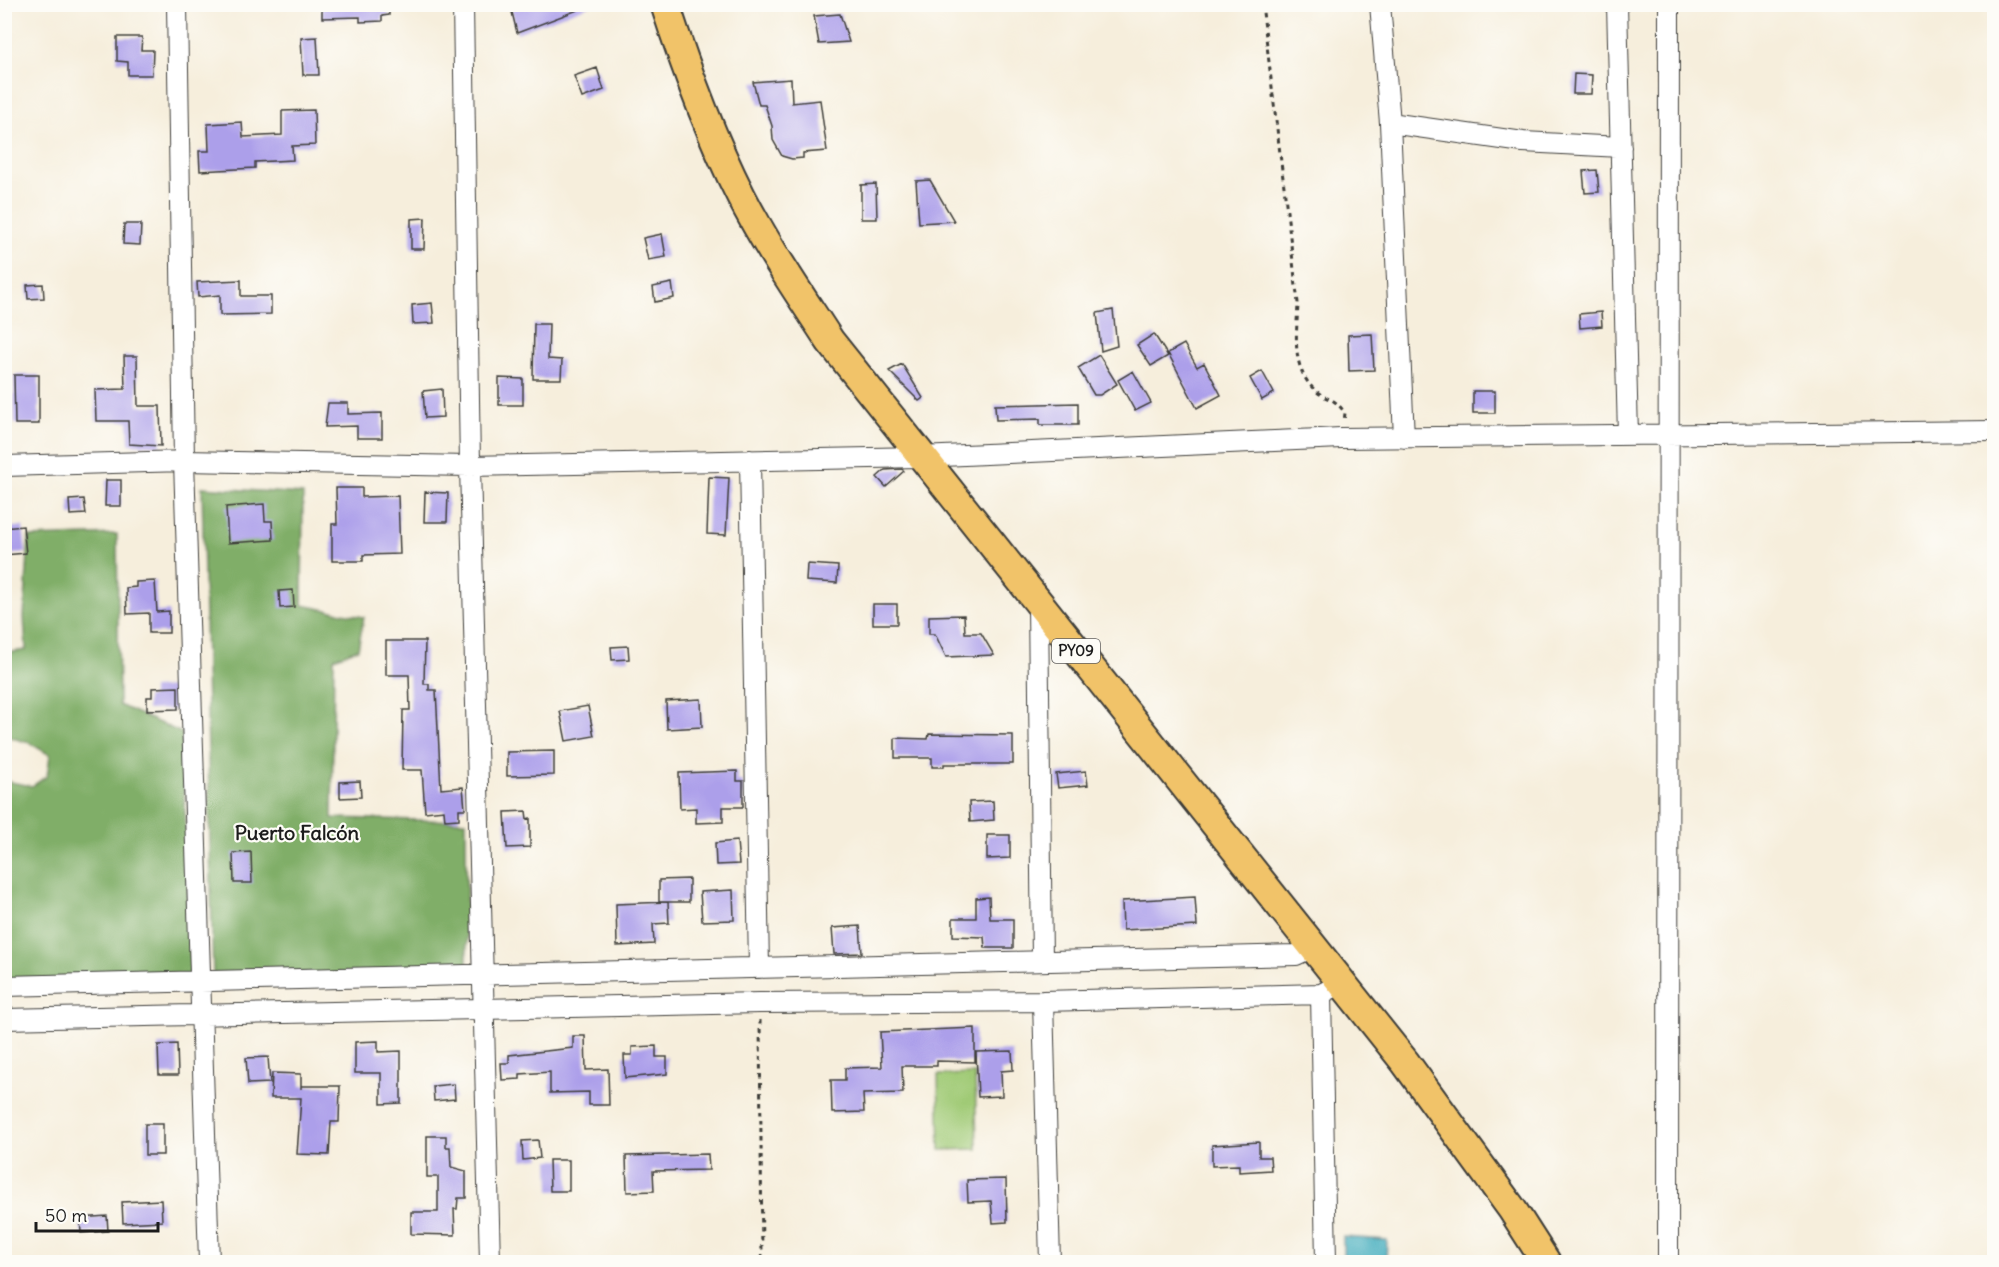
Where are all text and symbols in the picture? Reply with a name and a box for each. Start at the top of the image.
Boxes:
road number: PY09 [1052,639,1100,663]
district label: Puerto Falcón [235,820,360,845]
scale bar [36,1195,158,1233]
text: 50 m [45,1204,87,1227]

